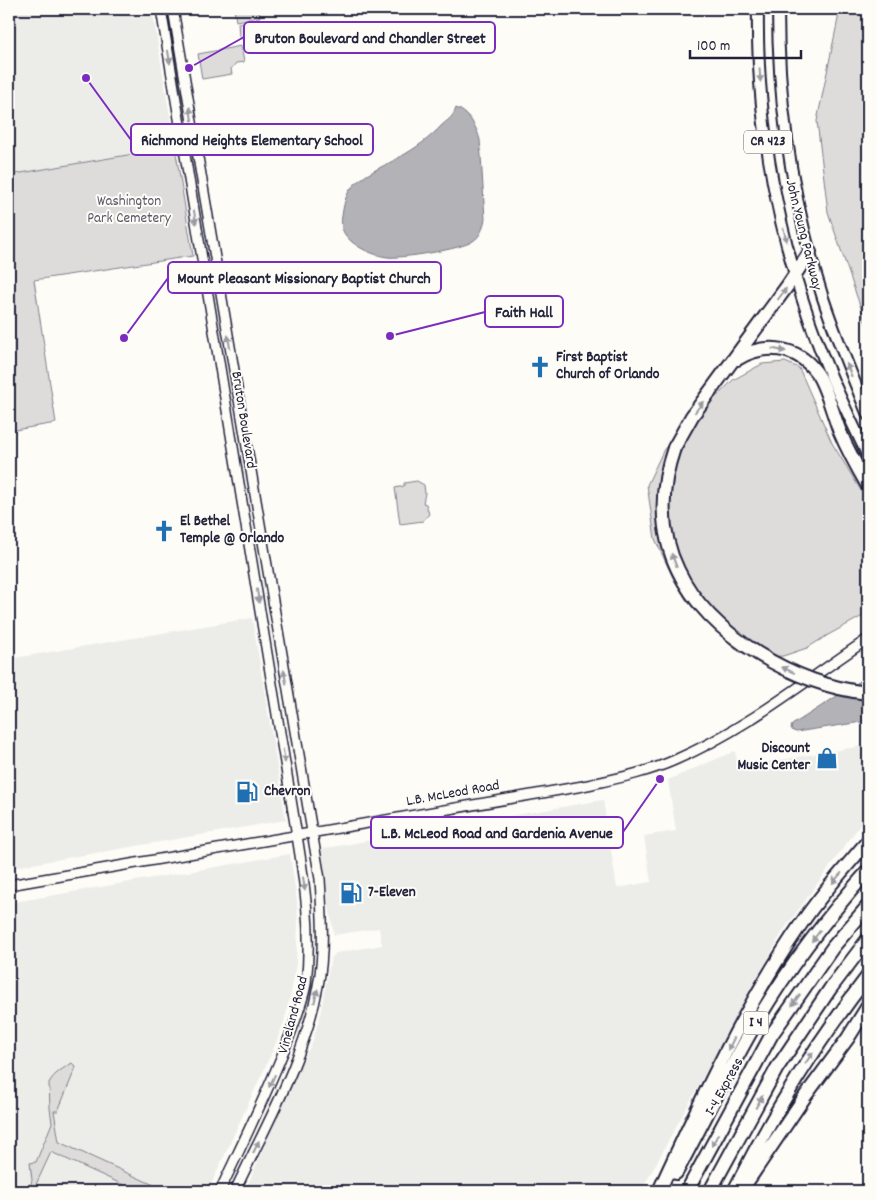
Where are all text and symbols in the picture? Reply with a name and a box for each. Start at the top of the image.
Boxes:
callout: Bruton Boulevard and Chandler Street [244,22,495,53]
text: Bruton Boulevard and Chandler Street [254,28,486,51]
scale bar [690,28,801,60]
text: 100 m [697,36,730,58]
one-way arrow [165,49,173,65]
one-way arrow [757,67,765,83]
one-way arrow [186,105,194,121]
callout: Richmond Heights Elementary School [131,124,373,155]
text: Richmond Heights Elementary School [141,130,363,153]
road number: CR 423 [744,130,792,154]
street label: John Young Parkway [779,177,828,294]
park label: Washington Park Cemetery [87,191,172,230]
one-way arrow [191,210,199,226]
one-way arrow [781,228,789,243]
callout: Mount Pleasant Missionary Baptist Church [168,262,441,293]
text: Mount Pleasant Missionary Baptist Church [177,268,431,291]
one-way arrow [777,287,787,301]
callout: Faith Hall [485,296,563,327]
text: Faith Hall [495,302,553,325]
one-way arrow [224,333,232,349]
one-way arrow [771,346,787,354]
place label: First Baptist Church of Orlando [556,347,660,386]
church icon: First Baptist Church of Orlando [527,354,553,380]
one-way arrow [845,363,853,377]
street label: Bruton Boulevard [224,370,262,470]
one-way arrow [694,401,705,414]
place label: El Bethel Temple @ Orlando [180,511,285,550]
church icon: El Bethel Temple @ Orlando [151,518,177,544]
one-way arrow [670,552,678,567]
one-way arrow [254,589,262,605]
one-way arrow [781,666,795,674]
one-way arrow [280,668,288,684]
place label: Discount Music Center [738,738,810,777]
shop icon: Discount Music Center [814,745,840,771]
one-way arrow [281,749,289,765]
street label: L.B. McLeod Road [405,775,501,813]
fuel station icon: Chevron [234,779,260,805]
place label: Chevron [264,781,310,803]
callout: L.B. McLeod Road and Gardenia Avenue [371,817,623,848]
text: L.B. McLeod Road and Gardenia Avenue [381,823,613,846]
one-way arrow [831,872,842,885]
one-way arrow [300,876,308,892]
fuel station icon: 7-Eleven [338,880,364,906]
place label: 7-Eleven [368,882,416,904]
one-way arrow [811,929,821,943]
street label: Vineland Road [273,974,315,1056]
one-way arrow [312,989,320,1004]
one-way arrow [791,993,801,1007]
road number: I 4 [744,1011,768,1034]
one-way arrow [727,1037,735,1052]
one-way arrow [805,1051,814,1064]
street label: I-4 Express [700,1054,750,1120]
one-way arrow [267,1073,276,1088]
one-way arrow [754,1096,763,1109]
one-way arrow [710,1134,719,1147]
one-way arrow [252,1140,260,1154]

